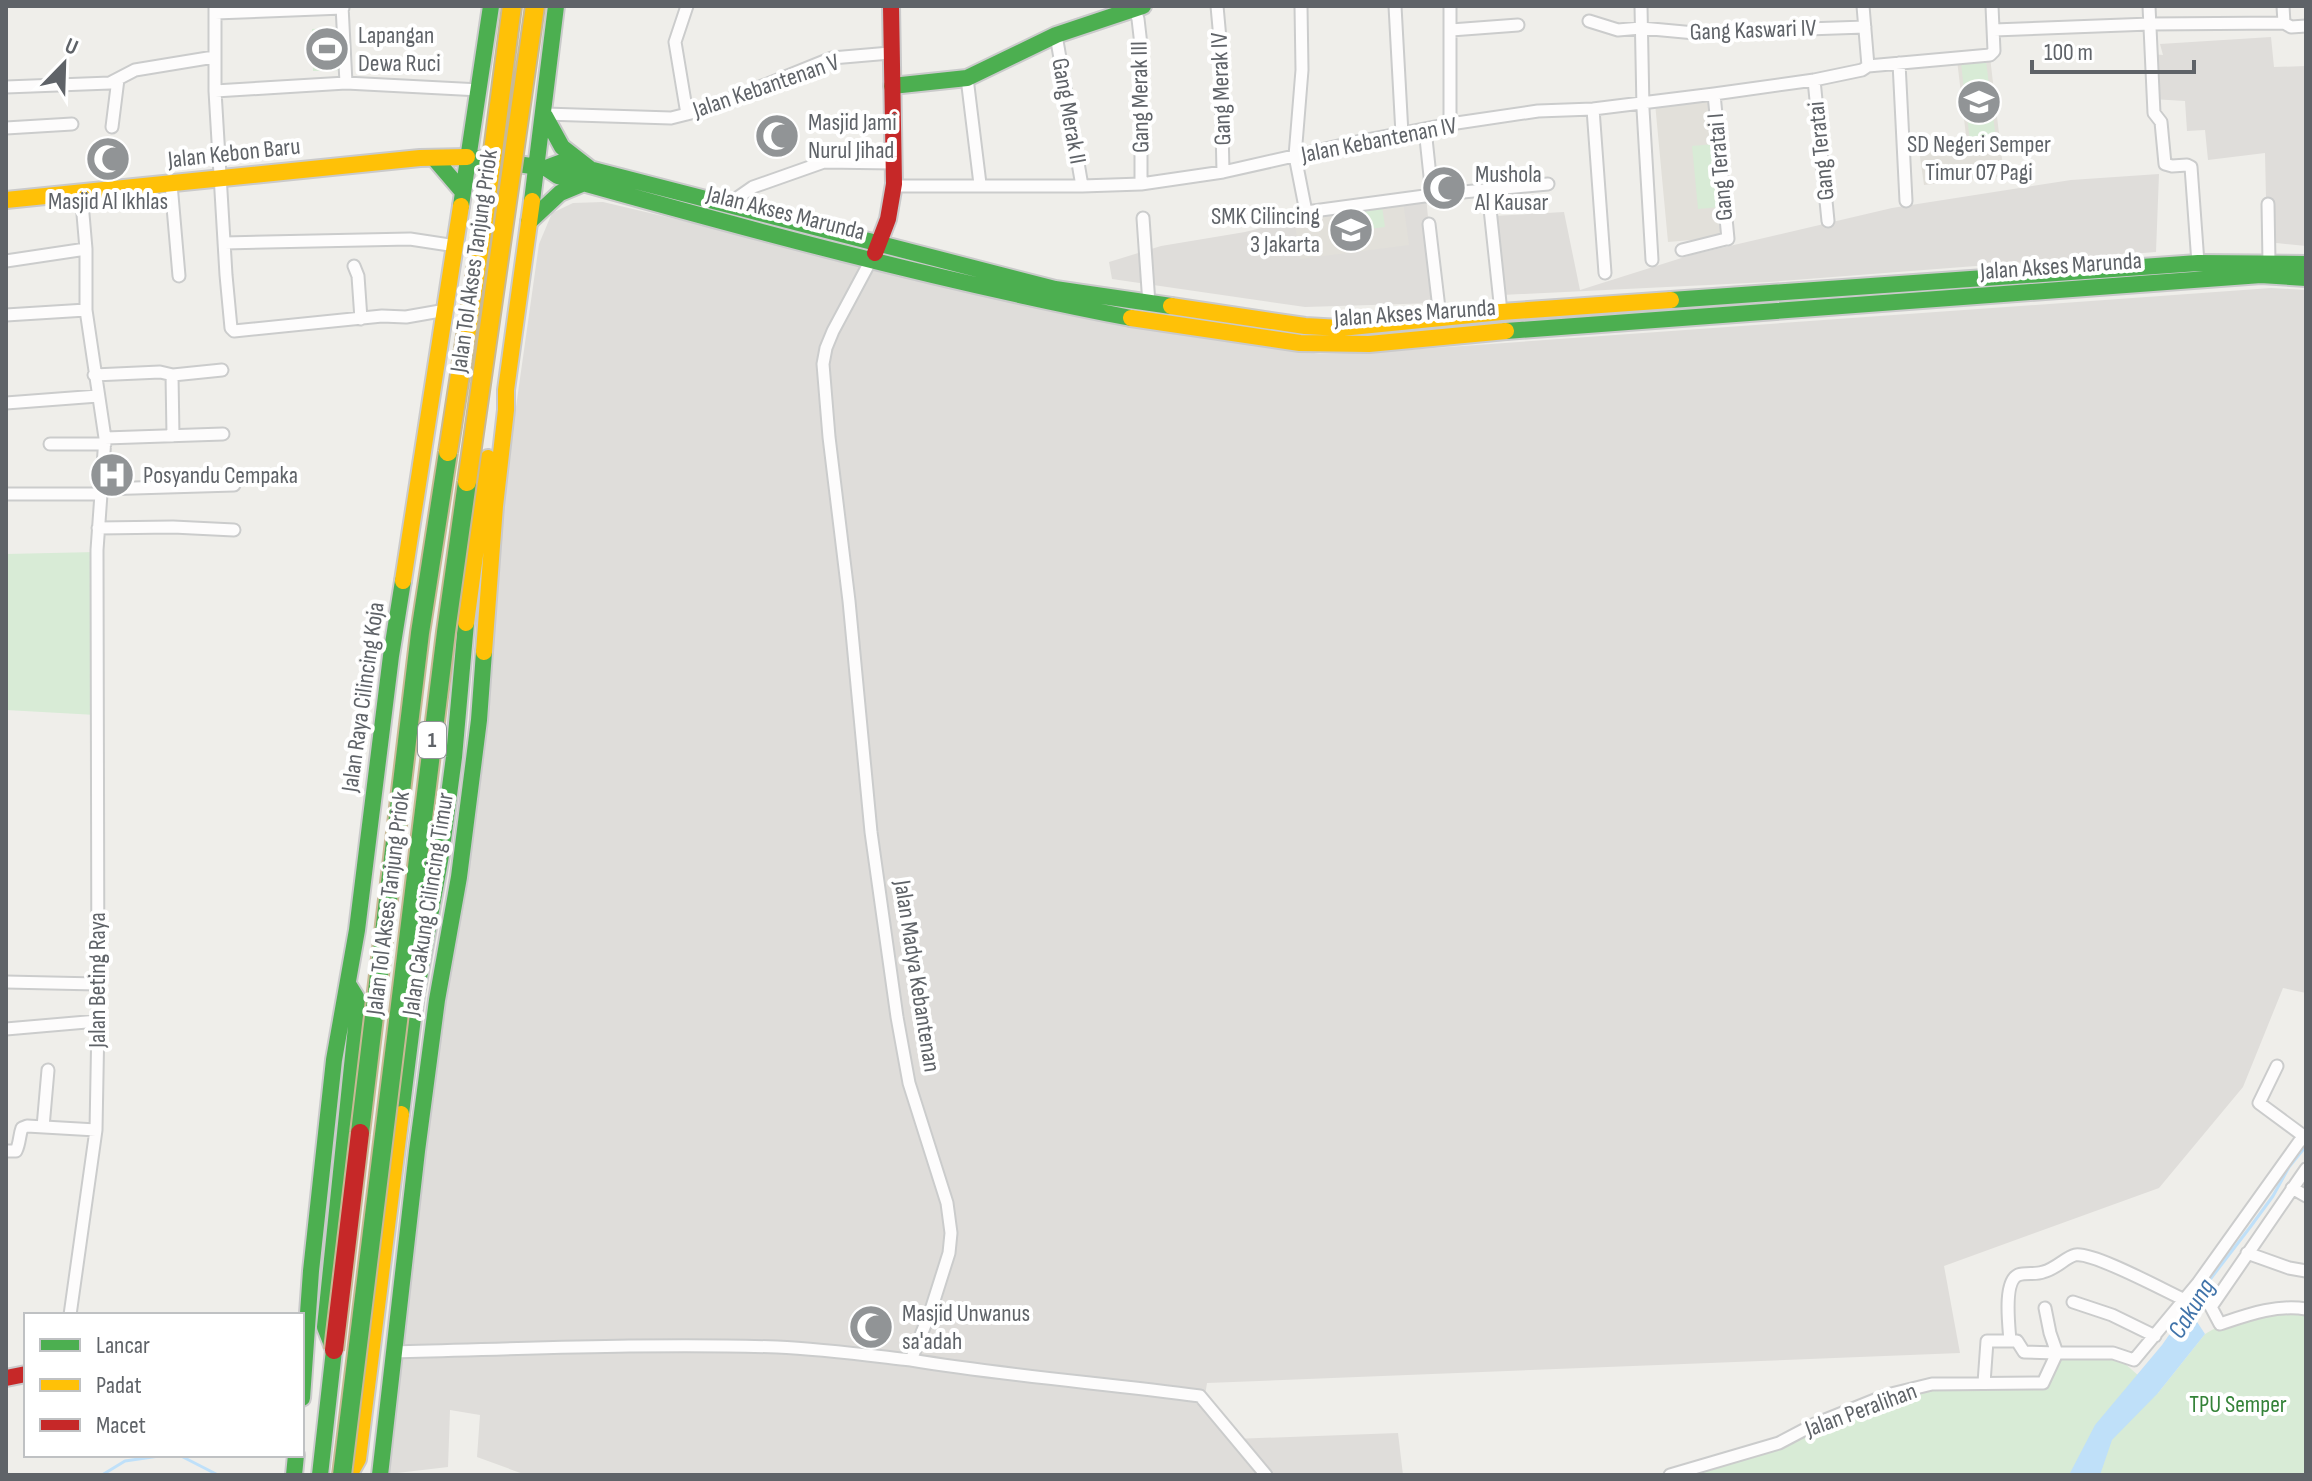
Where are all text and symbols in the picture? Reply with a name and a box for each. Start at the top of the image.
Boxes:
street label: Gang Kaswari IV [1689,13,1817,47]
place label: Lapangan Dewa Ruci [358,21,441,78]
north arrow [24,24,104,104]
scale bar [2032,24,2194,74]
sports icon: Lapangan Dewa Ruci [303,25,351,73]
text: U [61,32,82,62]
street label: Gang Merak IV [1205,32,1237,146]
text: 100 m [2044,38,2093,67]
street label: Gang Merak III [1125,41,1155,153]
street label: Jalan Kebantenan V [688,47,843,125]
street label: Gang Merak II [1045,56,1093,166]
school or university icon: SD Negeri Semper Timur 07 Pagi [1955,78,2003,126]
street label: Gang Teratai [1801,100,1841,202]
place label: Masjid Jami Nurul Jihad [808,108,897,165]
street label: Jalan Kebantenan IV [1298,111,1459,169]
mosque icon: Masjid Jami Nurul Jihad [753,112,801,160]
street label: Gang Teratai I [1701,112,1739,222]
place label: SD Negeri Semper Timur 07 Pagi [1907,130,2051,187]
street label: Jalan Kebon Baru [165,132,302,174]
mosque icon: Masjid Al Ikhlas [84,135,132,183]
street label: Jalan Tol Akses Tanjung Priok [444,148,504,375]
place label: Mushola Al Kausar [1474,160,1549,217]
mosque icon: Mushola Al Kausar [1420,164,1468,212]
street label: Jalan Akses Marunda [703,179,868,247]
place label: Masjid Al Ikhlas [48,187,168,216]
place label: SMK Cilincing 3 Jakarta [1211,202,1320,259]
school or university icon: SMK Cilincing 3 Jakarta [1327,206,1375,254]
street label: Jalan Akses Marunda [1978,246,2143,286]
street label: Jalan Akses Marunda [1332,293,1497,333]
hospital icon: Posyandu Cempaka [88,451,136,499]
place label: Posyandu Cempaka [143,461,298,490]
street label: Jalan Raya Cilincing Koja [335,600,391,795]
road number: 1 [418,722,446,758]
street label: Jalan Tol Akses Tanjung Priok [360,790,416,1017]
street label: Jalan Cakung Cilincing Timur [396,790,460,1019]
street label: Jalan Madya Kebantenan [887,877,946,1074]
street label: Jalan Beting Raya [83,912,112,1049]
water label: Cakung [2162,1273,2222,1345]
place label: Masjid Unwanus sa'adah [902,1299,1030,1356]
mosque icon: Masjid Unwanus sa'adah [847,1303,895,1351]
legend [24,1313,304,1457]
text: Lancar [96,1331,150,1360]
text: Padat [96,1371,142,1400]
street label: Jalan Peralihan [1800,1376,1921,1444]
park label: TPU Semper [2189,1390,2287,1419]
text: Macet [96,1411,146,1440]

